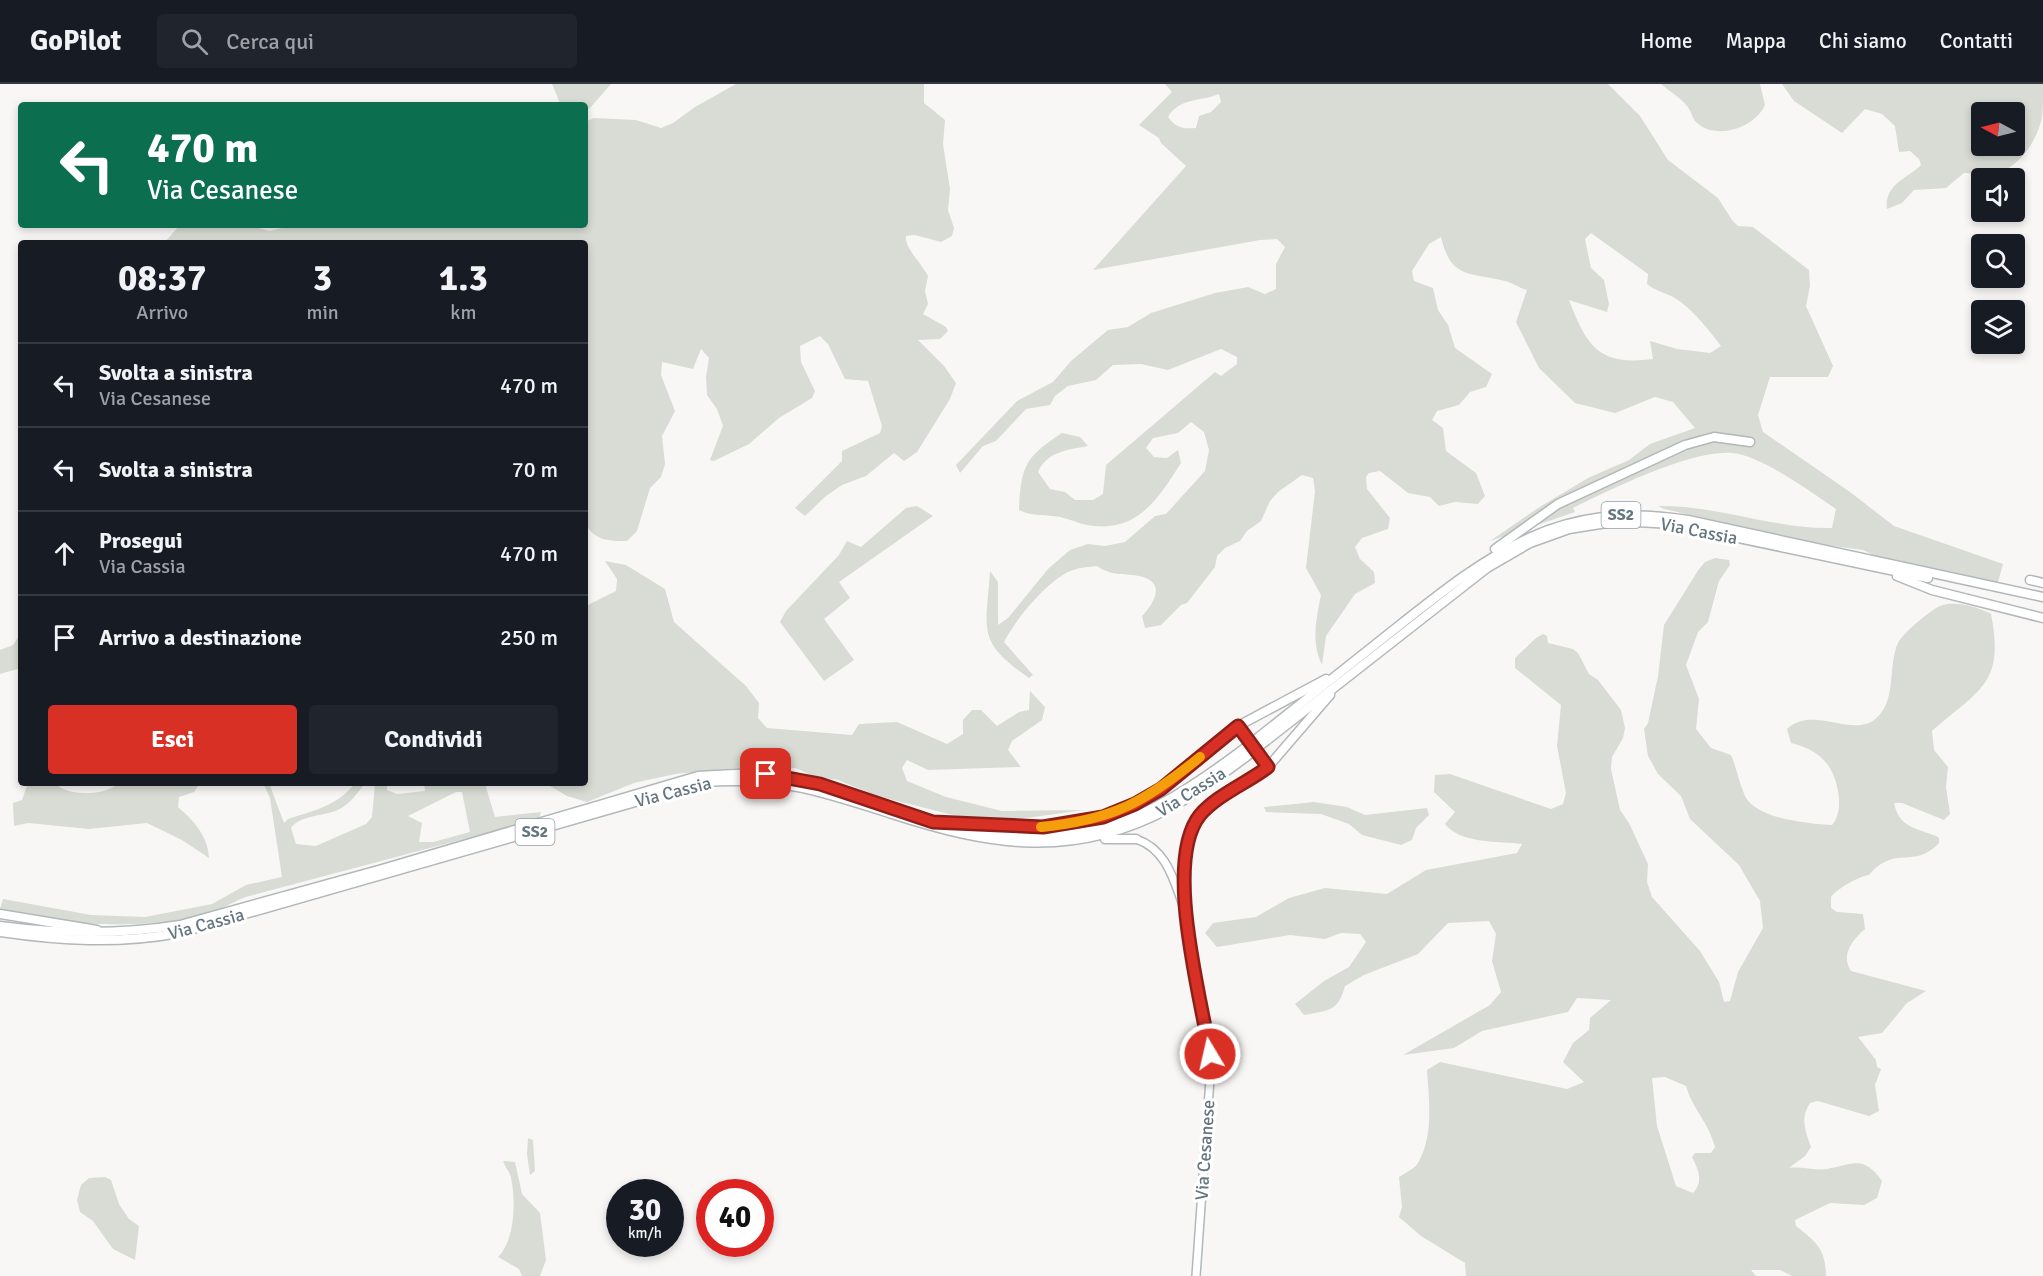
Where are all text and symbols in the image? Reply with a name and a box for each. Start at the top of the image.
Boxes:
search box [157,14,577,68]
text: GoPilot [30,24,121,58]
icon: search [178,25,211,58]
text: Cerca qui [226,28,314,55]
text: Home [1640,28,1693,54]
text: Mappa [1726,28,1786,54]
text: Chi siamo [1819,28,1907,54]
text: Contatti [1940,28,2013,54]
north arrow [1971,102,2025,156]
map controls [1971,102,2025,354]
text: 470 m [147,123,258,174]
icon: left [48,126,126,204]
button: sound [1971,168,2025,222]
text: Via Cesanese [147,174,298,207]
button: search [1971,234,2025,288]
text: 08:37 [118,256,206,301]
text: 3 [313,256,332,301]
text: 1.3 [439,256,488,301]
text: Arrivo [136,300,188,325]
text: min [306,300,339,325]
text: km [450,300,476,325]
button: layers [1971,300,2025,354]
text: Svolta a sinistra [99,359,253,386]
icon: left [48,369,81,402]
text: 470 m [500,372,558,399]
text: Via Cesanese [99,386,211,411]
icon: left [48,453,81,486]
text: Svolta a sinistra [99,456,253,483]
text: 70 m [512,456,558,483]
road number: SS2 [1602,502,1640,528]
street label: Via Cassia [1659,513,1739,549]
text: Prosegui [99,527,183,554]
icon: ahead [48,537,81,570]
text: 470 m [500,540,558,567]
text: Via Cassia [99,554,186,579]
icon: arrive [48,621,81,654]
text: Arrivo a destinazione [99,624,302,651]
text: 250 m [500,624,558,651]
button: Esci [48,705,297,774]
button: Condividi [309,705,558,774]
pin [740,748,791,799]
icon: arrive [749,757,782,790]
street label: Via Cassia [1152,762,1230,822]
street label: Via Cassia [633,772,713,812]
road number: SS2 [516,819,554,845]
street label: Via Cassia [165,903,247,945]
position arrow [1178,1022,1242,1086]
street label: Via Cesanese [1191,1099,1219,1201]
speed limit sign: 40 [696,1179,774,1257]
text: 30 [629,1192,661,1229]
text: km/h [628,1224,662,1242]

